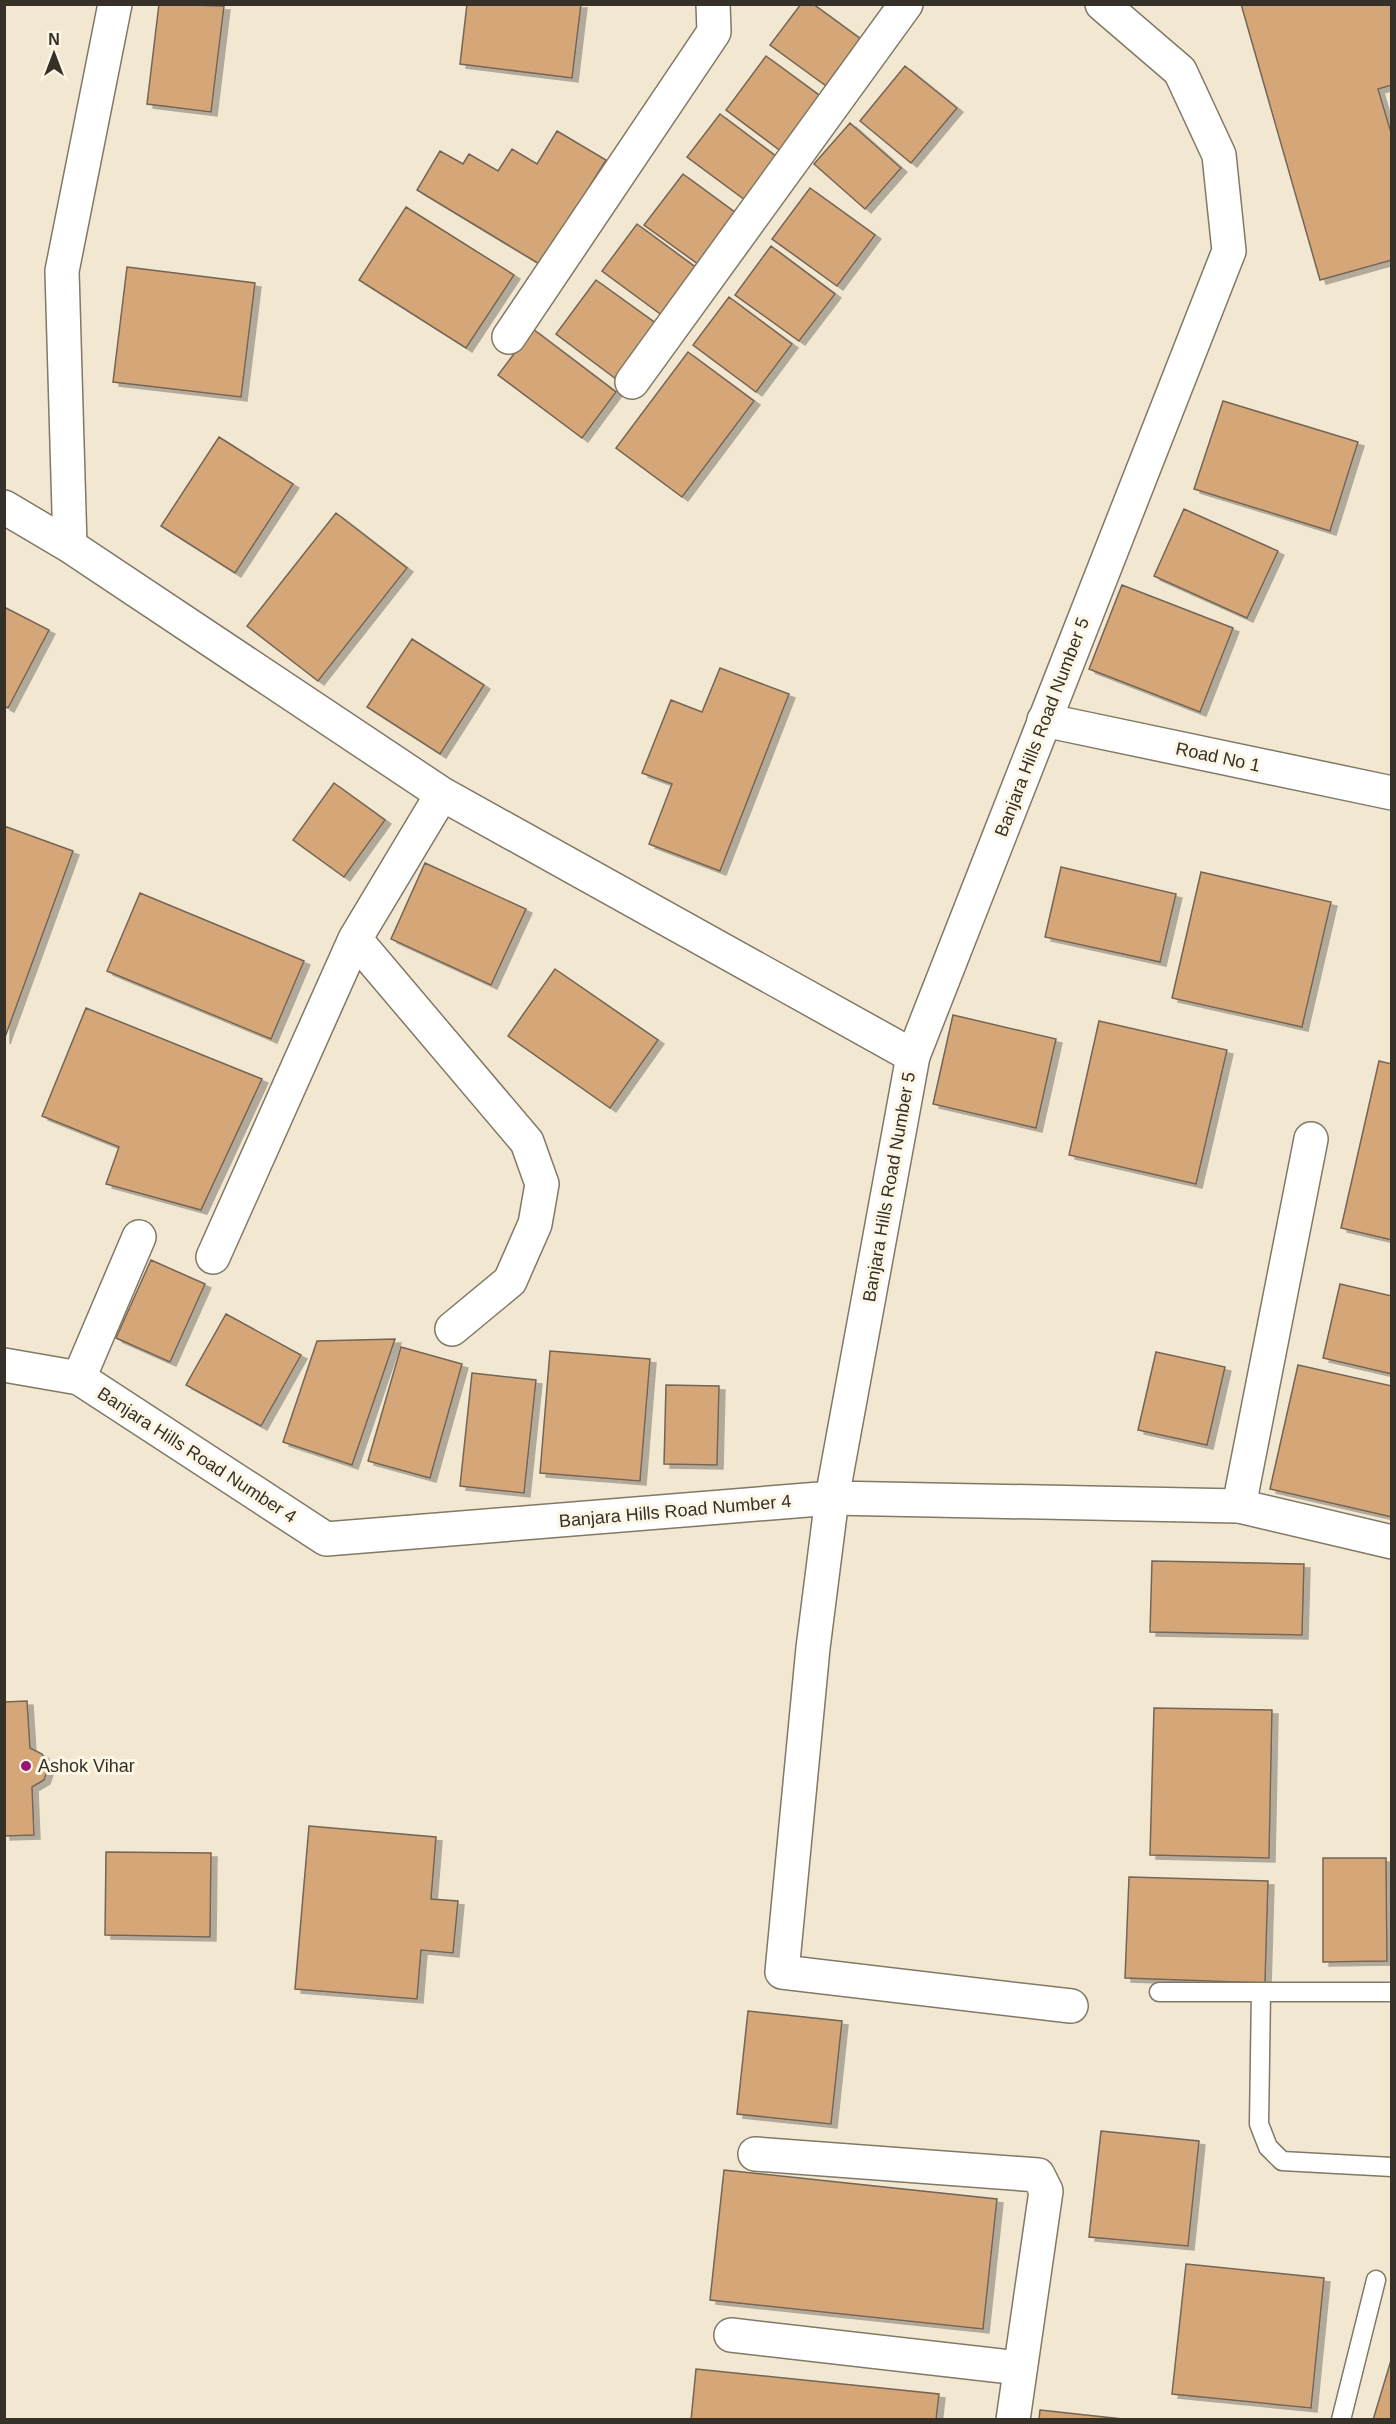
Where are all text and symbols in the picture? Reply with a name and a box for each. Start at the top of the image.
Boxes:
north arrow [24,24,84,84]
text: N [48,31,60,48]
street label: Banjara Hills Road Number 5 [991,615,1093,839]
street label: Road No 1 [1174,738,1262,776]
street label: Banjara Hills Road Number 5 [859,1070,919,1304]
street label: Banjara Hills Road Number 4 [94,1383,300,1527]
street label: Banjara Hills Road Number 4 [558,1491,792,1531]
place label: Ashok Vihar [38,1756,135,1776]
marker: Ashok Vihar [19,1759,33,1773]

